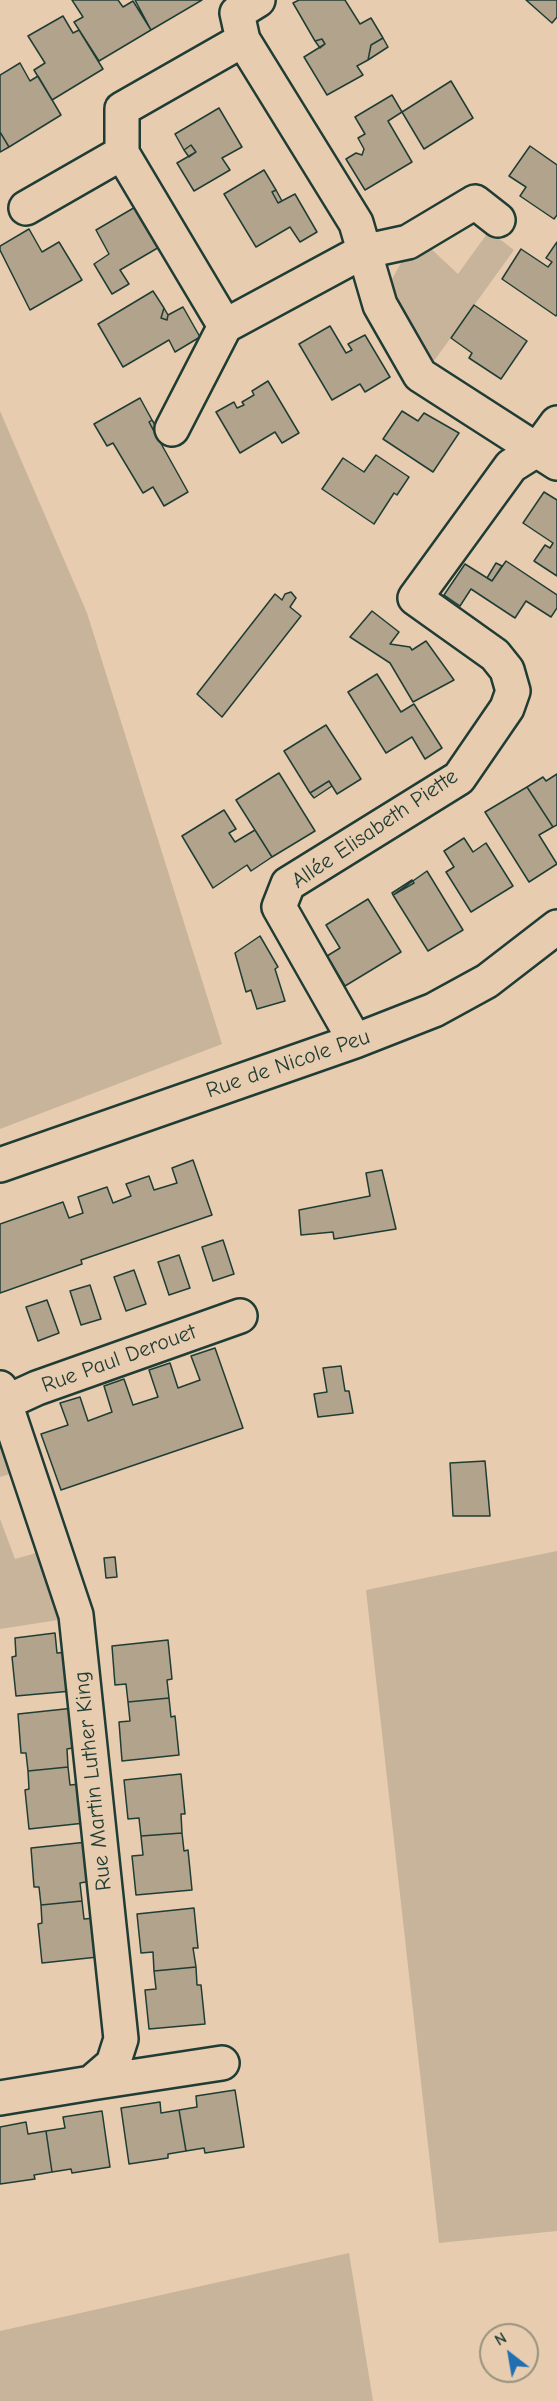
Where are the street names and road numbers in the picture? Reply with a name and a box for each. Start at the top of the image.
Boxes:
street label: Allée Elisabeth Piette [287,764,463,894]
street label: Rue de Nicole Peu [203,1024,373,1104]
street label: Rue Paul Derouet [38,1319,200,1399]
street label: Rue Martin Luther King [68,1670,118,1892]

